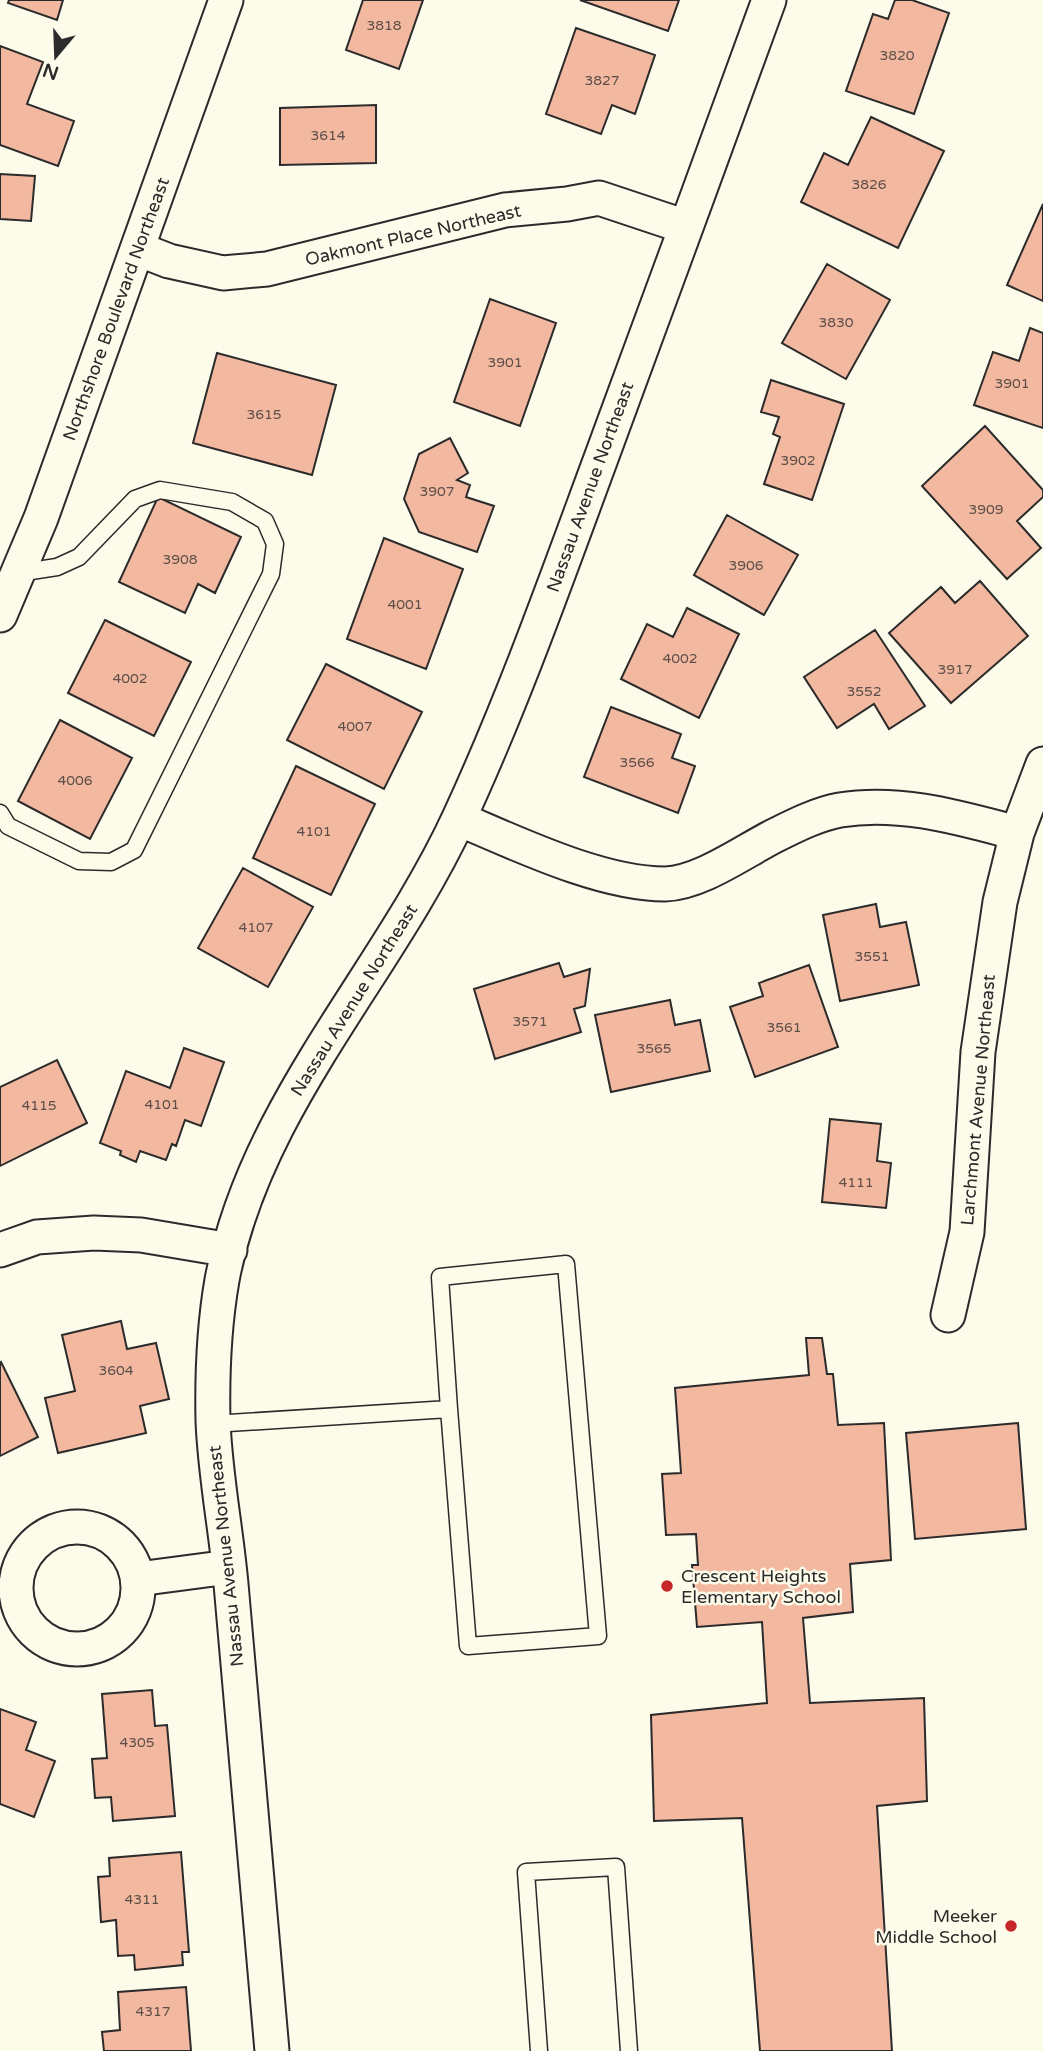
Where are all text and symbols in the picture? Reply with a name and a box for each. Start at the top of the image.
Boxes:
house number: 3818 [366,17,402,34]
north arrow [21,21,91,91]
house number: 3820 [879,47,915,64]
text: N [40,58,62,84]
house number: 3827 [584,72,620,89]
house number: 3614 [310,127,346,144]
street label: Northshore Boulevard Northeast [58,174,174,444]
house number: 3826 [851,176,887,193]
street label: Oakmont Place Northeast [303,199,523,271]
house number: 3830 [818,314,854,331]
house number: 3901 [487,354,523,371]
house number: 3901 [994,375,1030,392]
street label: Nassau Avenue Northeast [542,379,638,595]
house number: 3615 [246,406,282,423]
house number: 3902 [780,452,816,469]
house number: 3907 [419,483,455,500]
house number: 3909 [968,501,1004,518]
house number: 3908 [162,551,198,568]
house number: 3906 [728,557,764,574]
house number: 4001 [387,596,423,613]
house number: 4002 [662,650,698,667]
house number: 3917 [937,661,973,678]
house number: 4002 [112,670,148,687]
house number: 3552 [846,683,882,700]
house number: 4007 [337,718,373,735]
house number: 3566 [619,754,655,771]
house number: 4006 [57,772,93,789]
house number: 4101 [296,823,332,840]
street label: Nassau Avenue Northeast [286,900,422,1100]
house number: 4107 [238,919,274,936]
house number: 3551 [854,948,890,965]
street label: Larchmont Avenue Northeast [956,973,1000,1227]
house number: 3571 [512,1013,548,1030]
house number: 3561 [766,1019,802,1036]
house number: 3565 [636,1040,672,1057]
house number: 4101 [144,1096,180,1113]
house number: 4115 [21,1097,57,1114]
house number: 4111 [838,1174,874,1191]
house number: 3604 [98,1362,134,1379]
street label: Nassau Avenue Northeast [203,1444,249,1668]
place label: Crescent Heights Elementary School [681,1565,841,1608]
marker: Crescent Heights Elementary School [659,1578,675,1594]
house number: 4305 [119,1734,155,1751]
house number: 4311 [124,1891,160,1908]
place label: Meeker Middle School [875,1905,997,1948]
marker: Meeker Middle School [1003,1918,1019,1934]
house number: 4317 [135,2003,171,2020]

